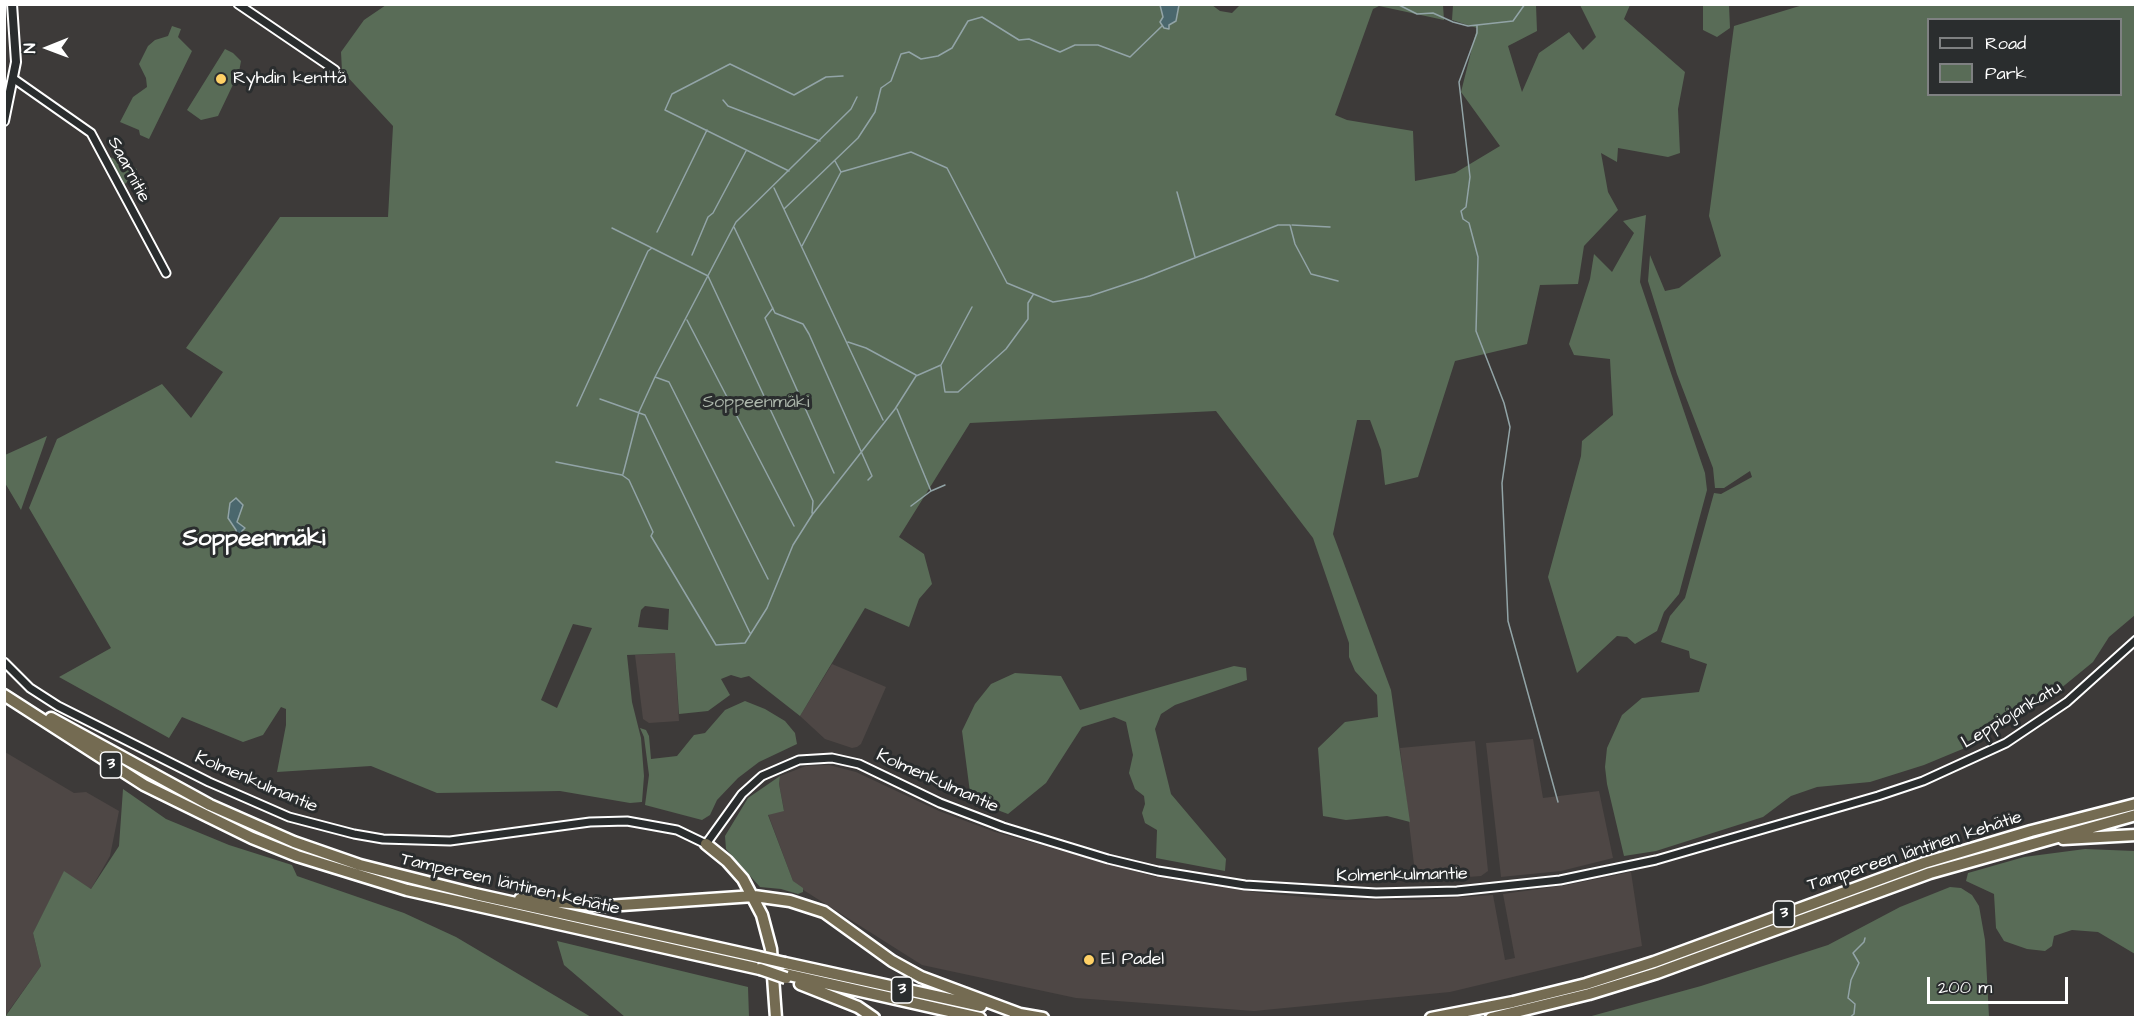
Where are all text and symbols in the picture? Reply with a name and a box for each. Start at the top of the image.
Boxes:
north arrow [18,18,78,78]
legend [1927,18,2122,96]
text: Road [1985,31,2026,56]
text: N [19,43,41,54]
text: Park [1985,61,2027,86]
place label: Ryhdin kenttä [233,68,346,90]
marker: Ryhdin kenttä [214,72,228,86]
street label: Saarnitie [102,133,154,207]
park label: Soppeenmäki [702,392,810,414]
district label: Soppeenmäki [183,526,325,554]
street label: Leppiojankatu [1958,678,2066,754]
street label: Kolmenkulmantie [873,745,1001,819]
street label: Kolmenkulmantie [191,747,321,819]
road number: 3 [100,752,122,778]
street label: Tampereen läntinen kehätie [1805,807,2025,897]
street label: Tampereen läntinen kehätie [398,849,622,921]
street label: Kolmenkulmantie [1336,864,1468,888]
road number: 3 [1774,901,1794,927]
place label: El Padel [1101,949,1164,971]
marker: El Padel [1082,953,1096,967]
scale bar [1930,965,2071,1003]
text: 200 m [1938,975,1992,1000]
road number: 3 [892,977,912,1003]

